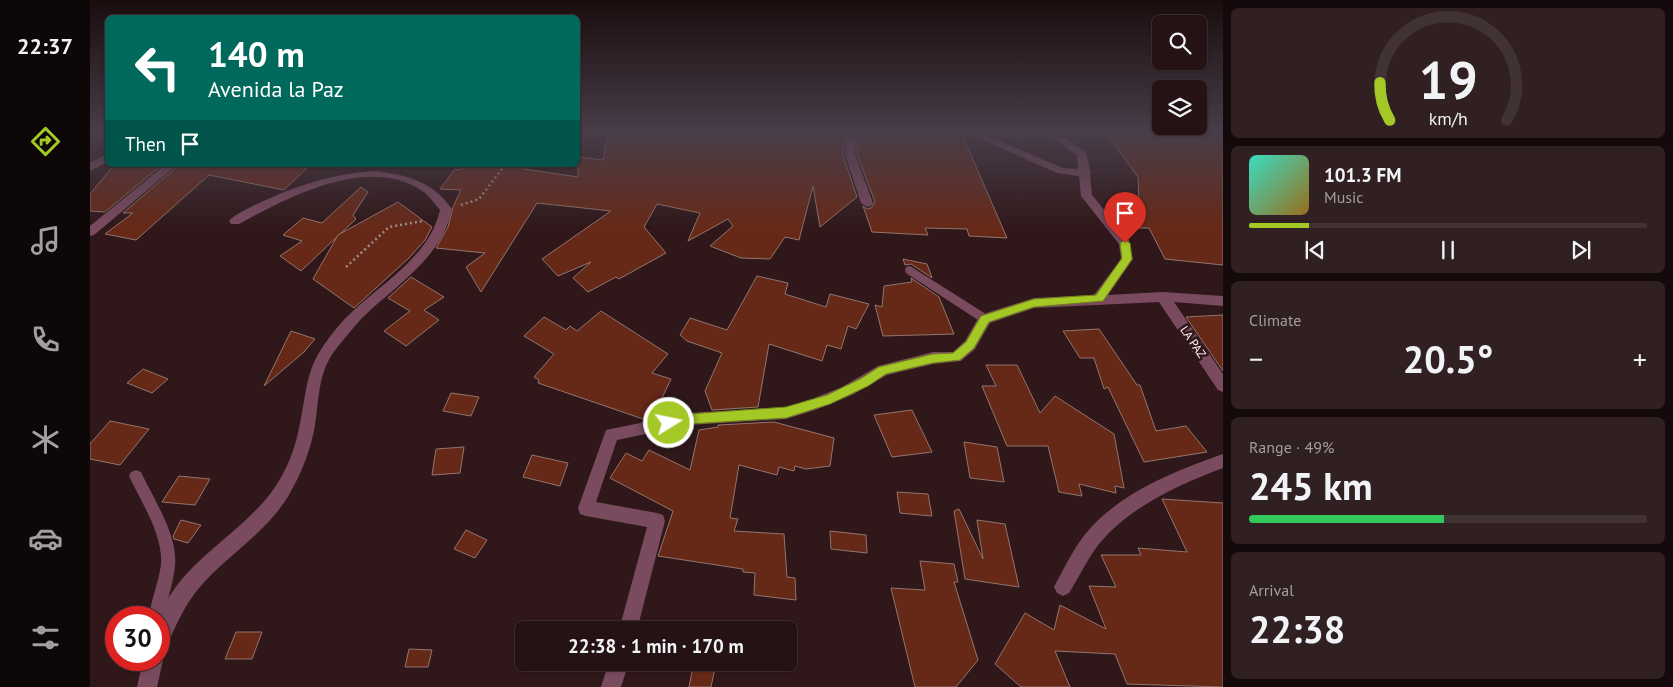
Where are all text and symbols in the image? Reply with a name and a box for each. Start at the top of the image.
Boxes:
map controls [1152,15,1207,135]
button: search [1152,15,1207,70]
text: 140 m [208,31,305,77]
text: 22:37 [17,32,73,60]
icon: left [125,35,190,100]
text: 19 [1419,46,1477,113]
text: Avenida la Paz [208,75,344,103]
button: layers [1152,80,1207,135]
text: km/h [1428,107,1468,130]
icon: directions [28,124,63,159]
icon: arrive [176,130,204,158]
text: Then [125,132,166,156]
text: 101.3 FM [1324,163,1401,187]
text: Music [1324,187,1364,207]
pin [1104,192,1146,243]
icon: arrive [1111,199,1139,227]
icon: music [28,223,63,258]
icon: previous [1301,236,1329,264]
icon: pause [1434,236,1462,264]
icon: next [1567,236,1595,264]
text: Climate [1249,310,1301,330]
icon: phone [28,322,63,357]
street label: LA PAZ [1177,323,1210,361]
text: 20.5° [1403,334,1493,383]
text: − [1249,340,1263,377]
text: + [1633,340,1647,377]
position arrow [642,396,694,448]
icon: climate [28,422,63,457]
text: Range · 49% [1249,437,1334,457]
text: 245 km [1249,461,1373,510]
icon: car [28,521,63,556]
text: Arrival [1249,580,1294,600]
text: 22:38 [1249,604,1345,653]
speed limit sign: 30 [105,606,170,671]
icon: filters [28,620,63,655]
text: 22:38 · 1 min · 170 m [568,634,744,658]

